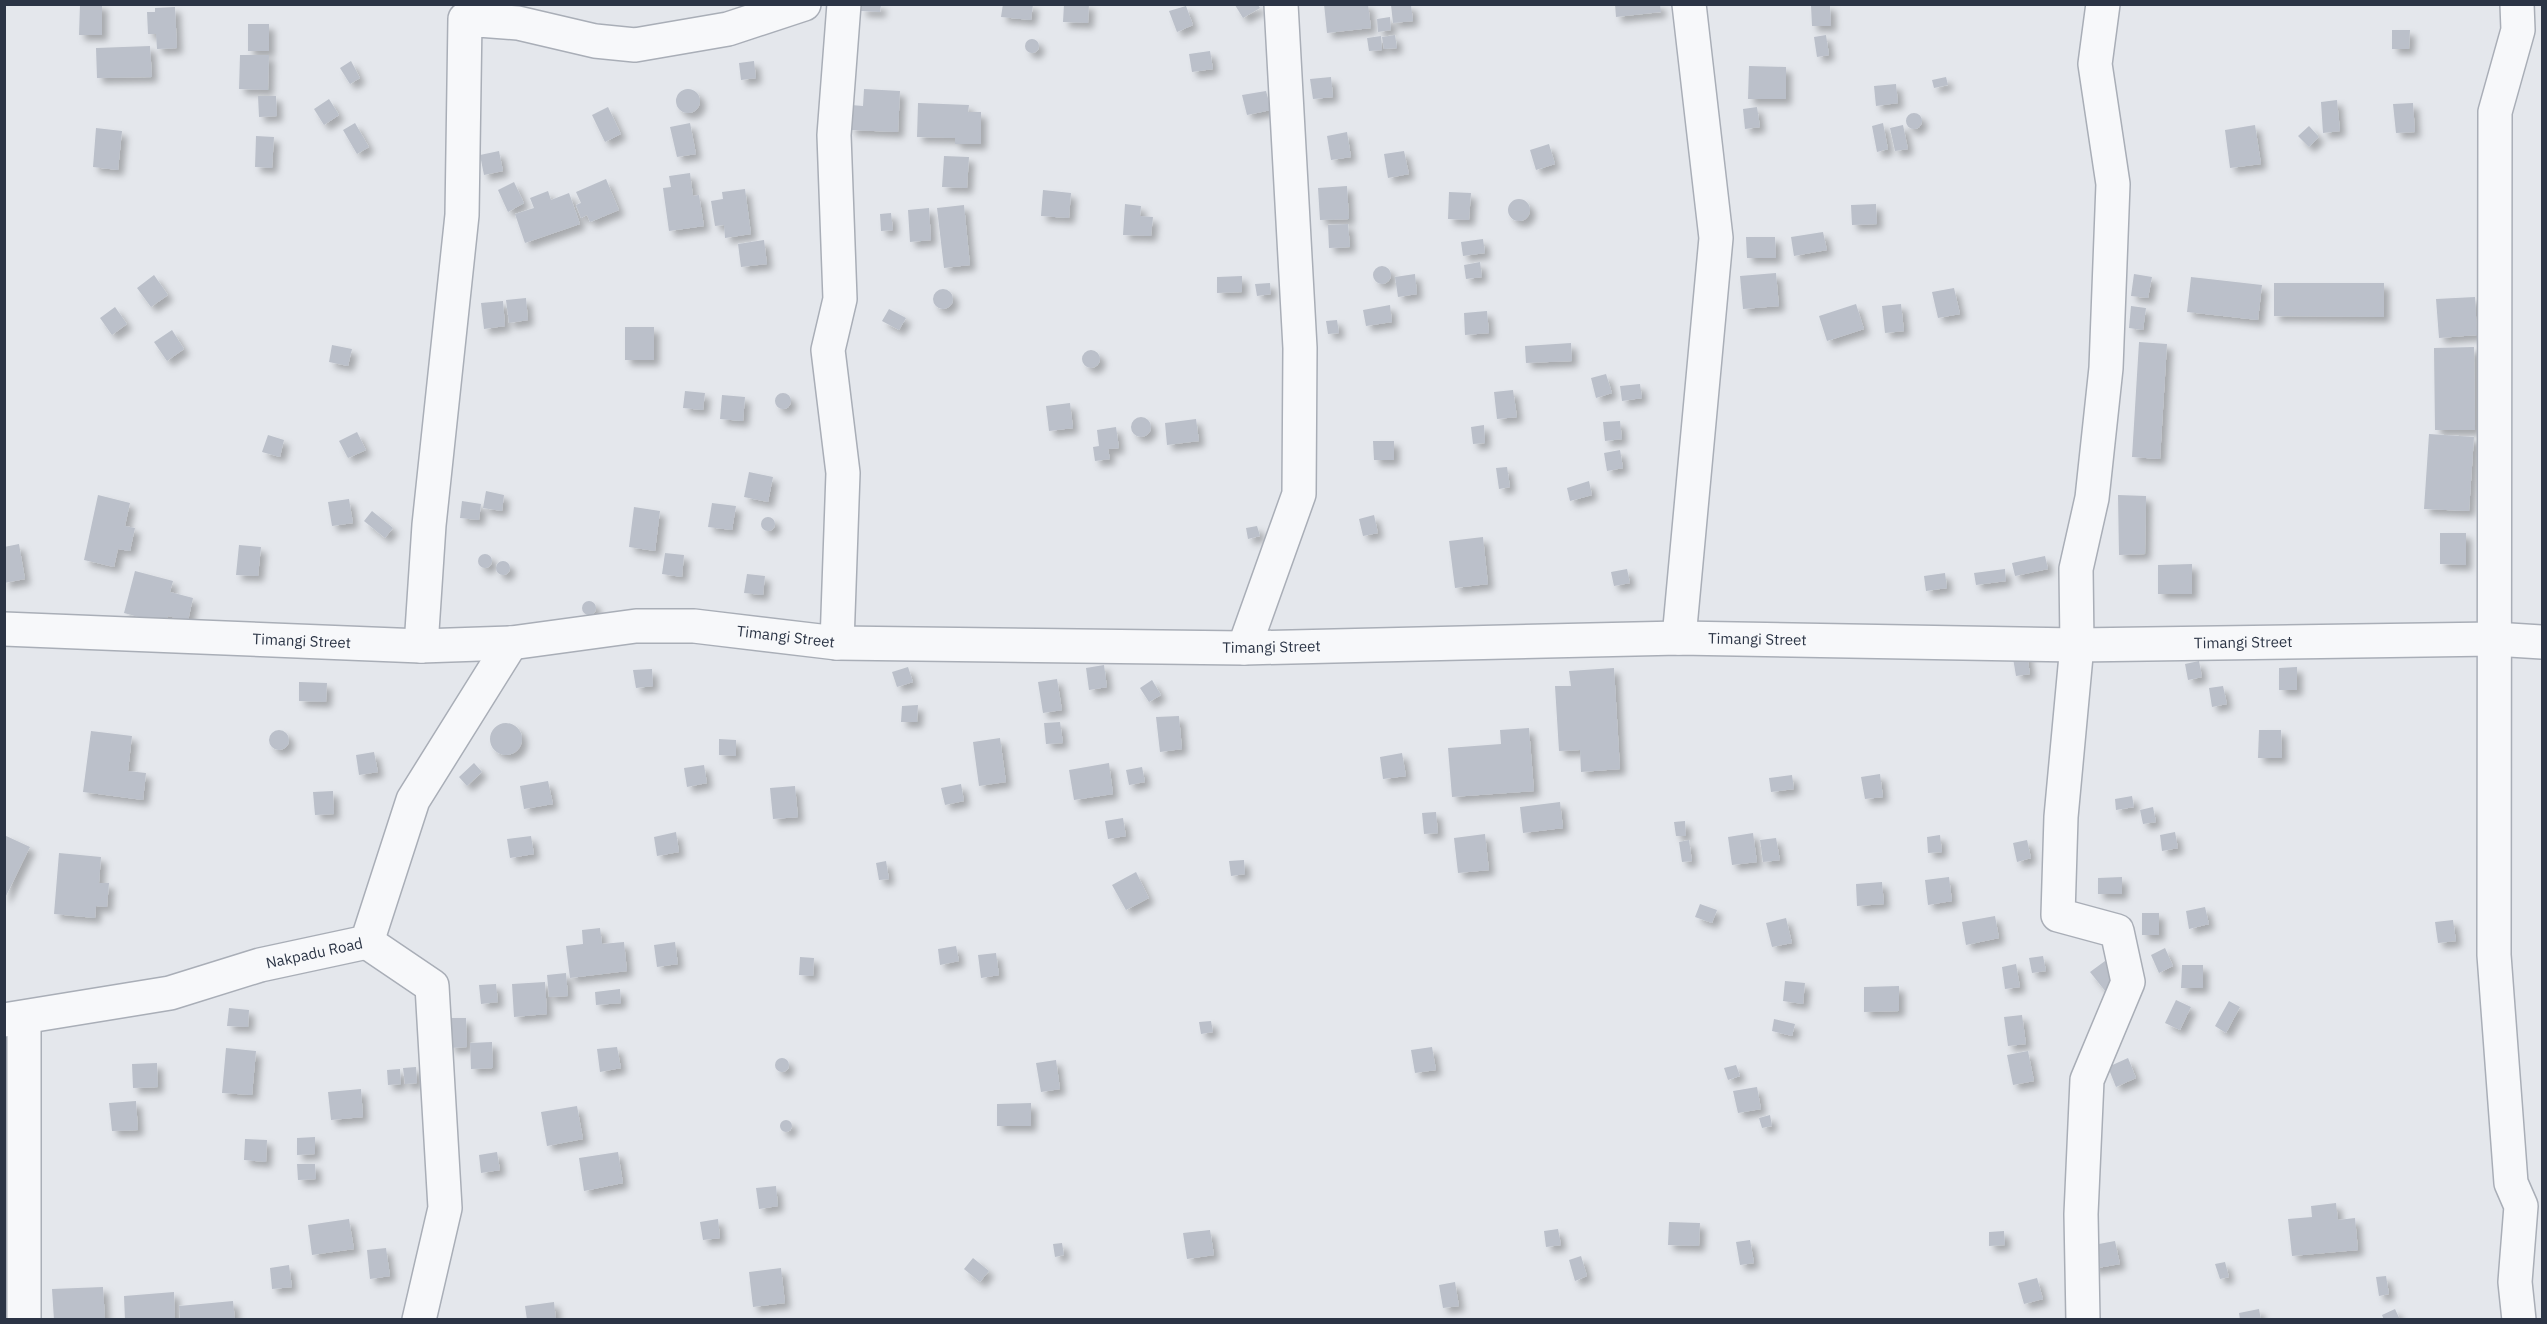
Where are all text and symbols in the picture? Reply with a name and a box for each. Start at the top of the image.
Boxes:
street label: Timangi Street [736,621,836,652]
street label: Timangi Street [252,629,351,652]
street label: Timangi Street [1708,629,1807,649]
street label: Timangi Street [2194,632,2293,652]
street label: Timangi Street [1222,636,1321,657]
street label: Nakpadu Road [264,933,364,972]

